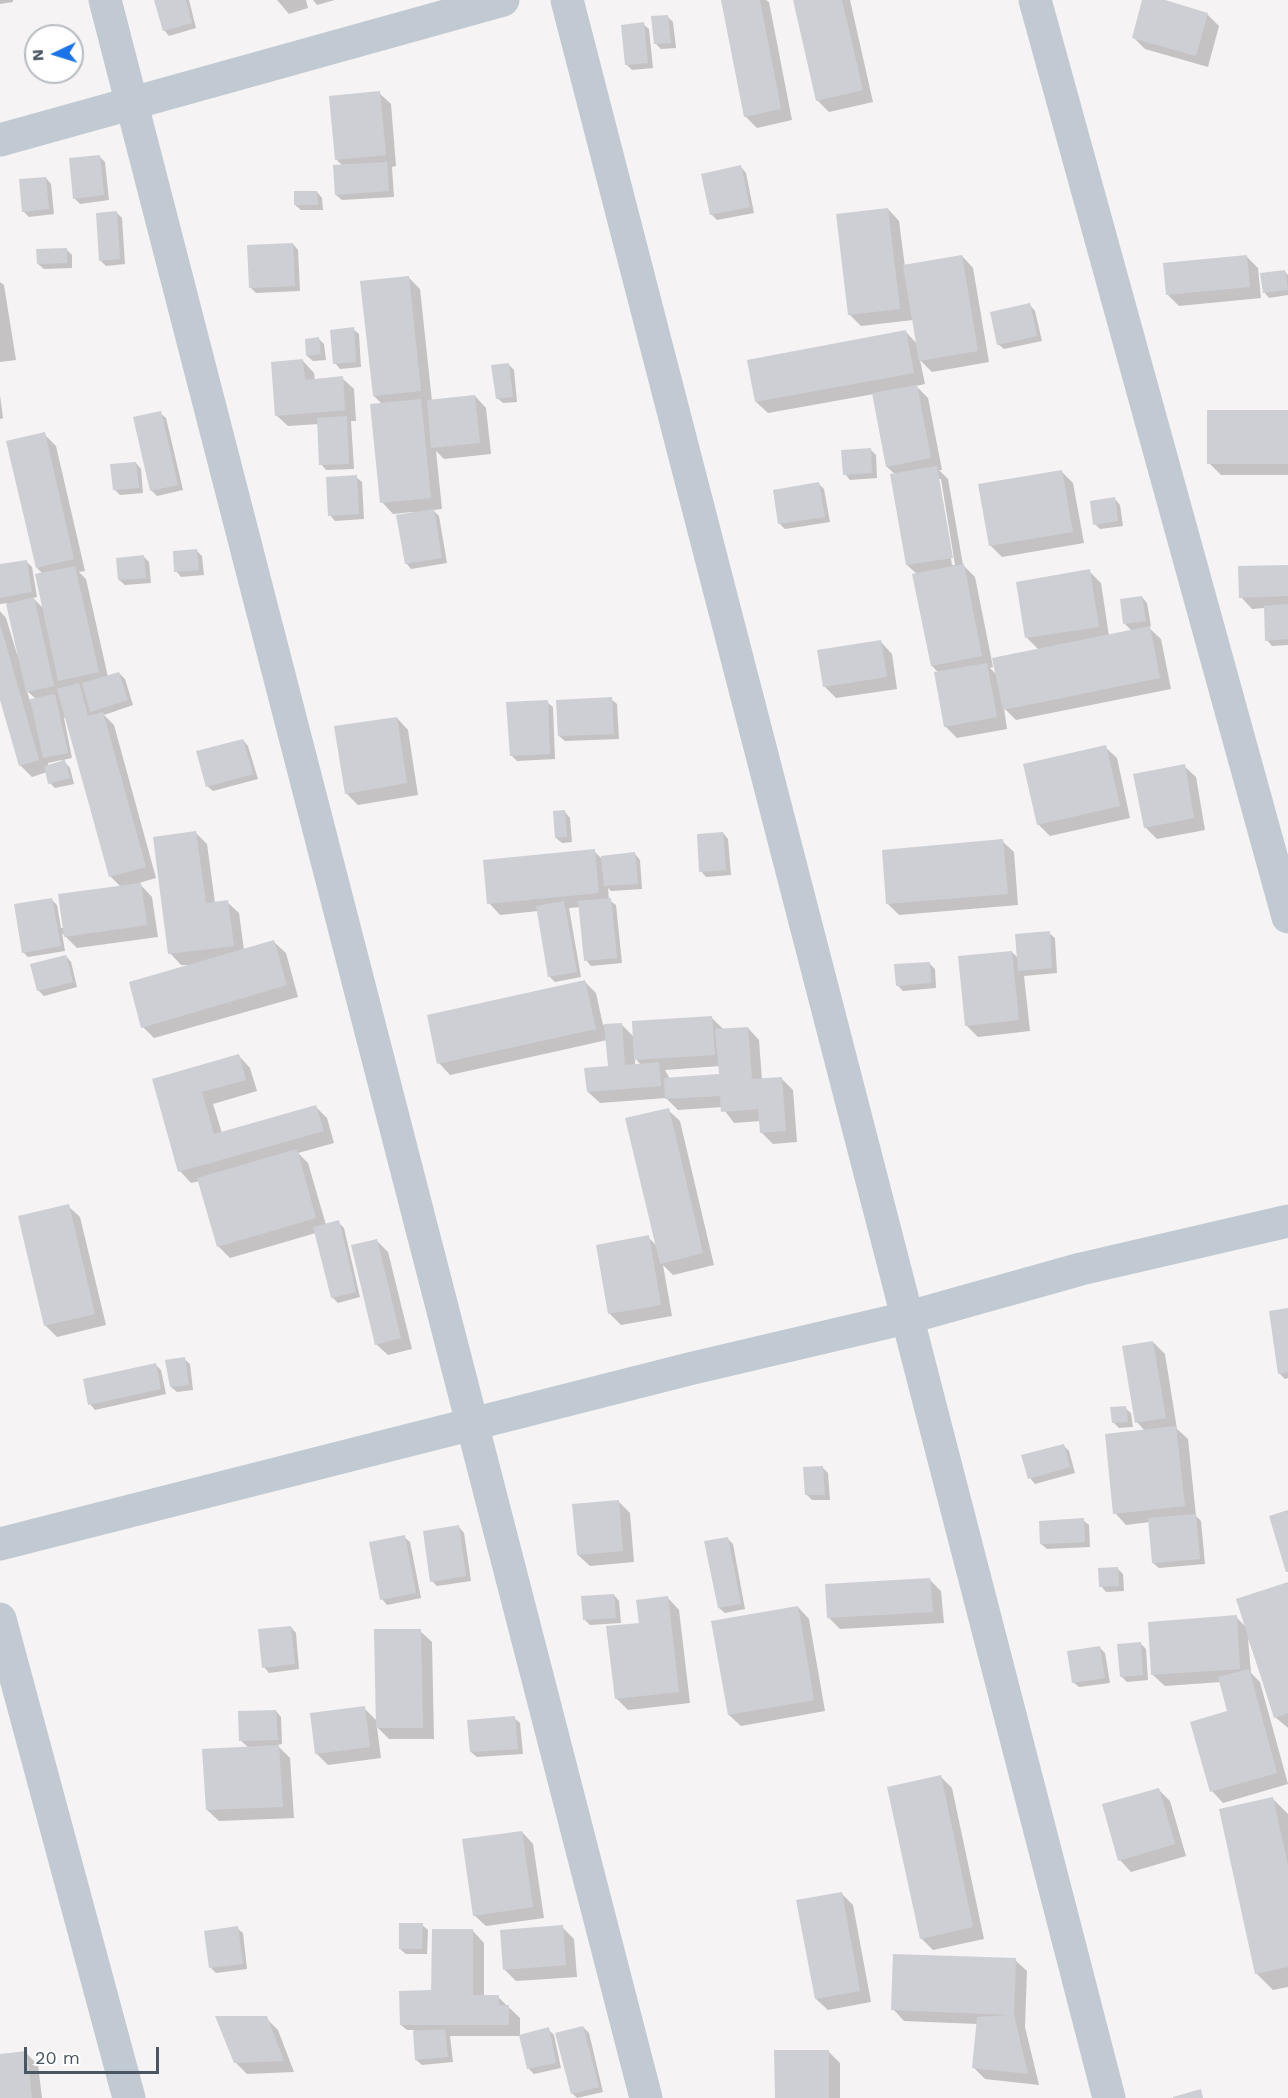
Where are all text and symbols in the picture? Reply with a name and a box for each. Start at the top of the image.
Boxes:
north arrow [24,24,84,84]
text: N [28,49,47,62]
scale bar [27,2035,162,2073]
text: 20 m [35,2047,80,2068]

